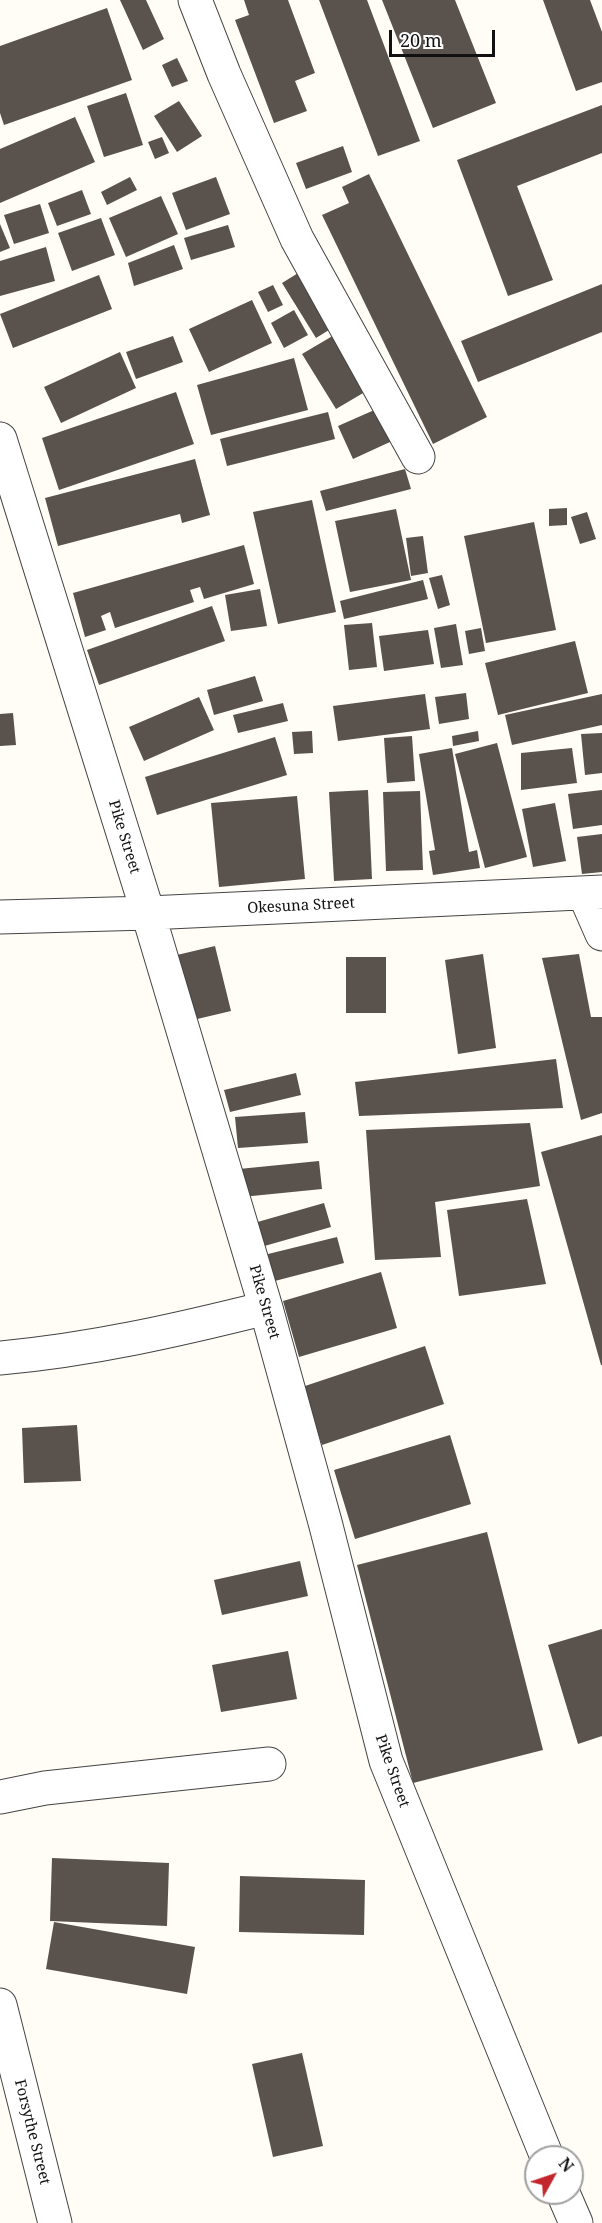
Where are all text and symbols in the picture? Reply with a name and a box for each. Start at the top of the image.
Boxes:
scale bar [392,18,498,56]
text: 20 m [400,28,442,52]
street label: Pike Street [104,798,144,876]
street label: Okesuna Street [247,894,355,918]
street label: Pike Street [245,1263,283,1341]
street label: Pike Street [371,1732,413,1810]
street label: Forsythe Street [10,2078,54,2186]
north arrow [524,2145,584,2205]
text: N [554,2153,579,2177]

